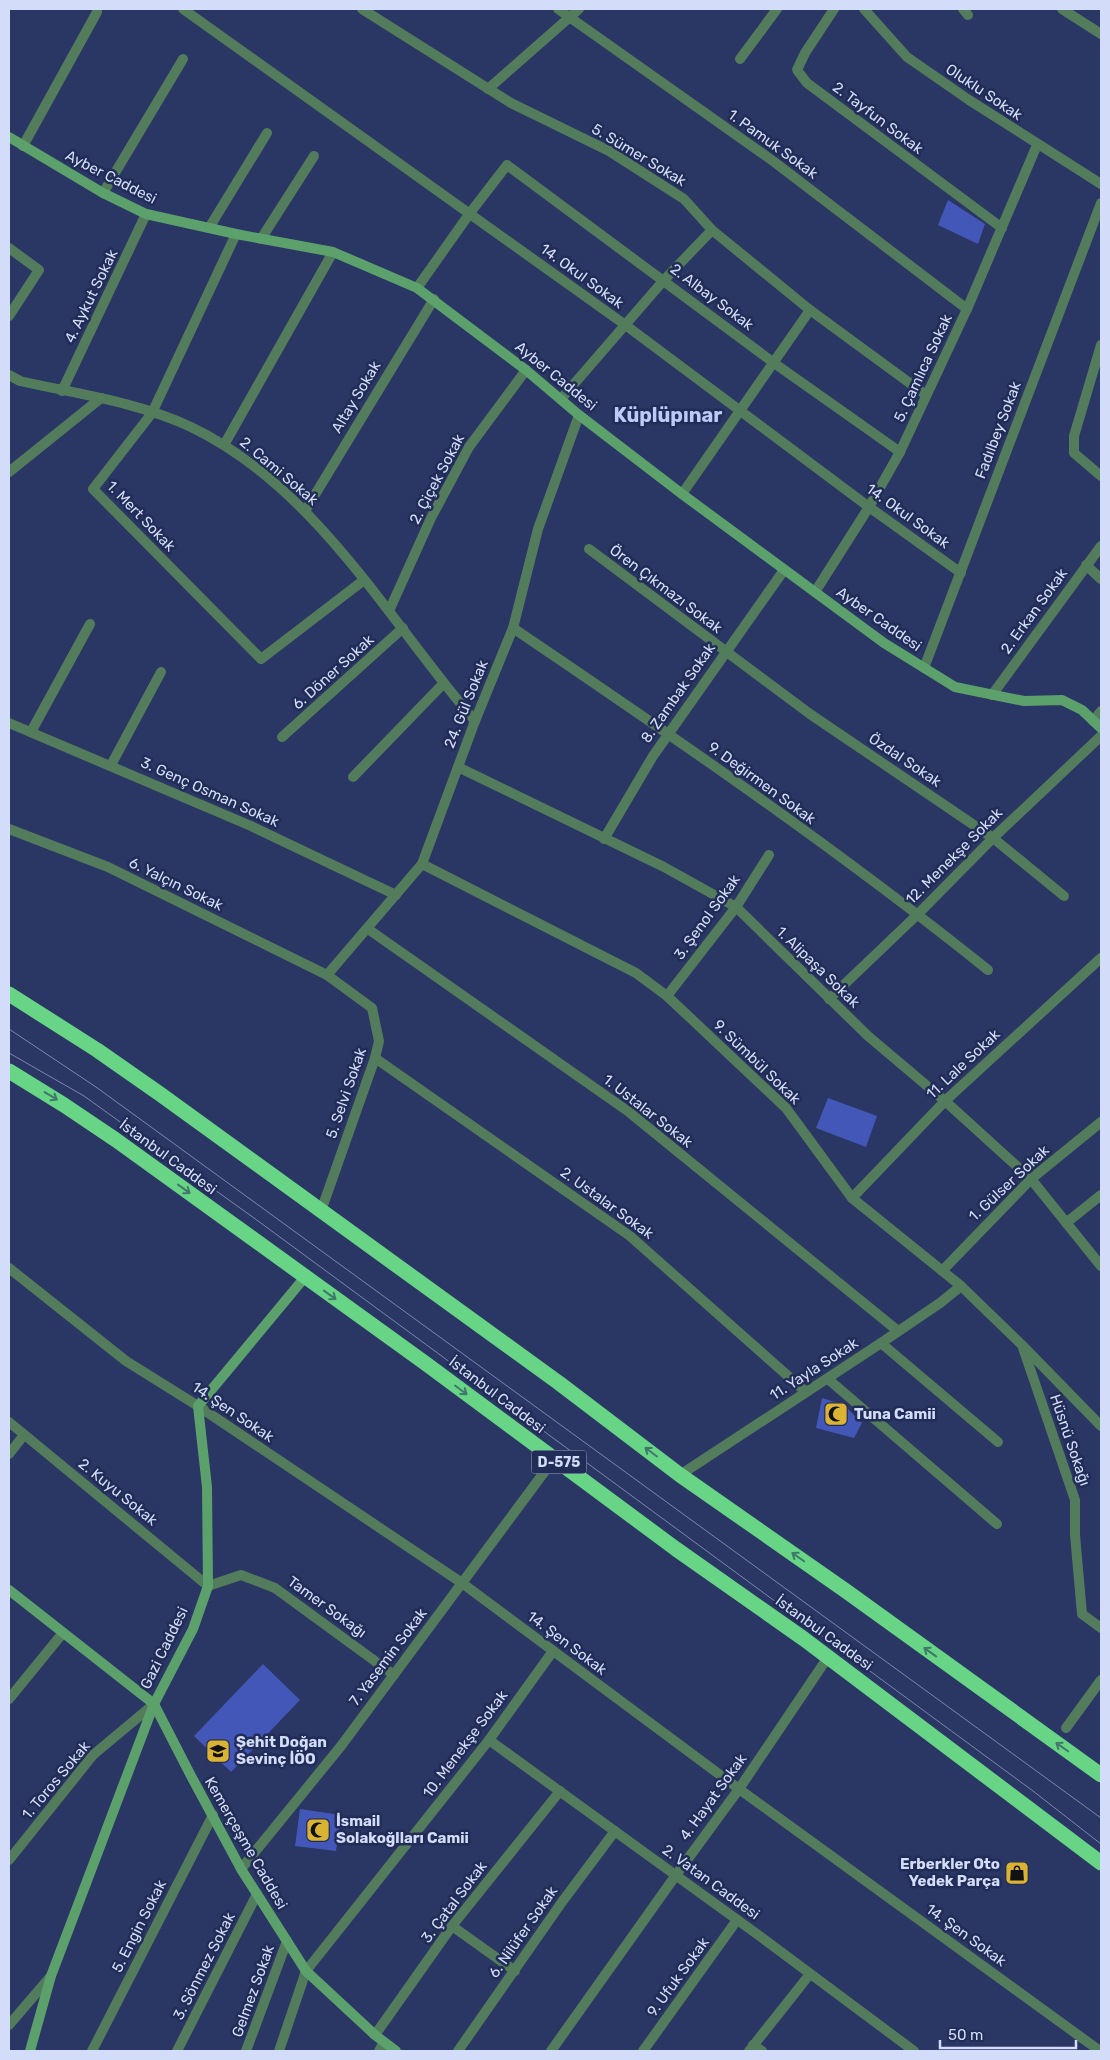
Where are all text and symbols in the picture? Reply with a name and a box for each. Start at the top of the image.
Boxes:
street label: Oluklu Sokak [942,60,1026,124]
street label: 2. Tayfun Sokak [829,78,927,158]
street label: 1. Pamuk Sokak [724,105,822,183]
street label: 5. Sümer Sokak [589,120,690,190]
street label: Ayber Caddesi [62,146,160,208]
street label: 14. Okul Sokak [537,240,627,312]
street label: 4. Aykut Sokak [61,246,122,346]
street label: 2. Albay Sokak [667,260,757,334]
street label: 5. Çamlıca Sokak [890,311,956,425]
street label: Ayber Caddesi [511,338,601,414]
street label: Altay Sokak [327,358,385,436]
street label: Fadılbey Sokak [971,378,1025,481]
district label: Küplüpınar [614,403,722,427]
street label: 2. Çiçek Sokak [406,431,468,527]
street label: 2. Cami Sokak [236,433,322,509]
street label: 1. Mert Sokak [103,477,179,555]
street label: 14. Okul Sokak [863,480,953,552]
street label: Ören Çıkmazı Sokak [606,541,726,637]
street label: 2. Erkan Sokak [997,565,1071,657]
street label: Ayber Caddesi [833,583,925,655]
street label: 6. Döner Sokak [289,631,378,713]
street label: 8. Zambak Sokak [637,640,719,746]
street label: 24. Gül Sokak [440,657,492,751]
street label: Özdal Sokak [865,729,945,791]
street label: 9. Değirmen Sokak [705,738,819,828]
street label: 3. Genç Osman Sokak [138,753,282,831]
street label: 12. Menekşe Sokak [902,804,1006,908]
street label: 6. Yalçın Sokak [126,853,226,915]
street label: 3. Şenol Sokak [670,871,744,963]
street label: 1. Alipaşa Sokak [772,923,864,1012]
street label: 9. Sümbül Sokak [710,1016,804,1108]
street label: 11. Lale Sokak [922,1025,1004,1103]
street label: 5. Selvi Sokak [322,1045,370,1141]
street label: 1. Ustalar Sokak [600,1070,697,1152]
one-way arrow [43,1092,57,1102]
street label: İstanbul Caddesi [116,1116,220,1198]
street label: 1. Gülser Sokak [965,1141,1053,1225]
street label: 2. Ustalar Sokak [557,1163,657,1243]
one-way arrow [177,1184,191,1194]
one-way arrow [323,1290,337,1300]
street label: 11. Yayla Sokak [766,1334,862,1404]
street label: İstanbul Caddesi [445,1353,549,1437]
street label: 14. Şen Sokak [189,1378,278,1446]
one-way arrow [454,1385,468,1395]
street label: Hüsnü Sokağı [1046,1392,1094,1488]
mosque icon: Tuna Camii [823,1401,849,1427]
place label: Tuna Camii [854,1405,936,1423]
one-way arrow [645,1447,658,1458]
road number: D-575 [532,1450,586,1474]
street label: 2. Kuyu Sokak [75,1455,161,1530]
one-way arrow [791,1552,805,1562]
street label: Tamer Sokağı [284,1572,370,1642]
street label: İstanbul Caddesi [772,1592,876,1674]
street label: Gazi Caddesi [136,1604,192,1692]
street label: 7. Yasemin Sokak [345,1604,431,1709]
street label: 14. Şen Sokak [524,1607,611,1679]
one-way arrow [923,1647,937,1657]
street label: 10. Menekşe Sokak [419,1687,511,1801]
place label: Şehit Doğan Sevinç İÖO [236,1733,327,1768]
street label: 1. Toros Sokak [18,1737,94,1823]
school or university icon: Şehit Doğan Sevinç İÖO [205,1738,231,1764]
one-way arrow [1055,1742,1069,1752]
street label: 4. Hayat Sokak [676,1750,751,1844]
street label: Kemerçeşme Caddesi [201,1774,291,1912]
place label: İsmail Solakoğlları Camii [336,1812,469,1847]
mosque icon: İsmail Solakoğlları Camii [305,1817,331,1843]
street label: 2. Vatan Caddesi [659,1841,763,1923]
place label: Erberkler Oto Yedek Parça [900,1855,1000,1890]
street label: 3. Çatal Sokak [417,1857,491,1946]
shop icon: Erberkler Oto Yedek Parça [1004,1860,1030,1886]
street label: 5. Engin Sokak [108,1877,170,1975]
street label: 6. Nilüfer Sokak [485,1882,561,1981]
street label: 14. Şen Sokak [922,1900,1010,1970]
street label: 3. Sönmez Sokak [169,1909,239,2023]
street label: 9. Ufuk Sokak [643,1934,713,2020]
street label: Gelmez Sokak [228,1942,278,2040]
scale bar [940,2018,1076,2050]
text: 50 m [948,2026,983,2044]

